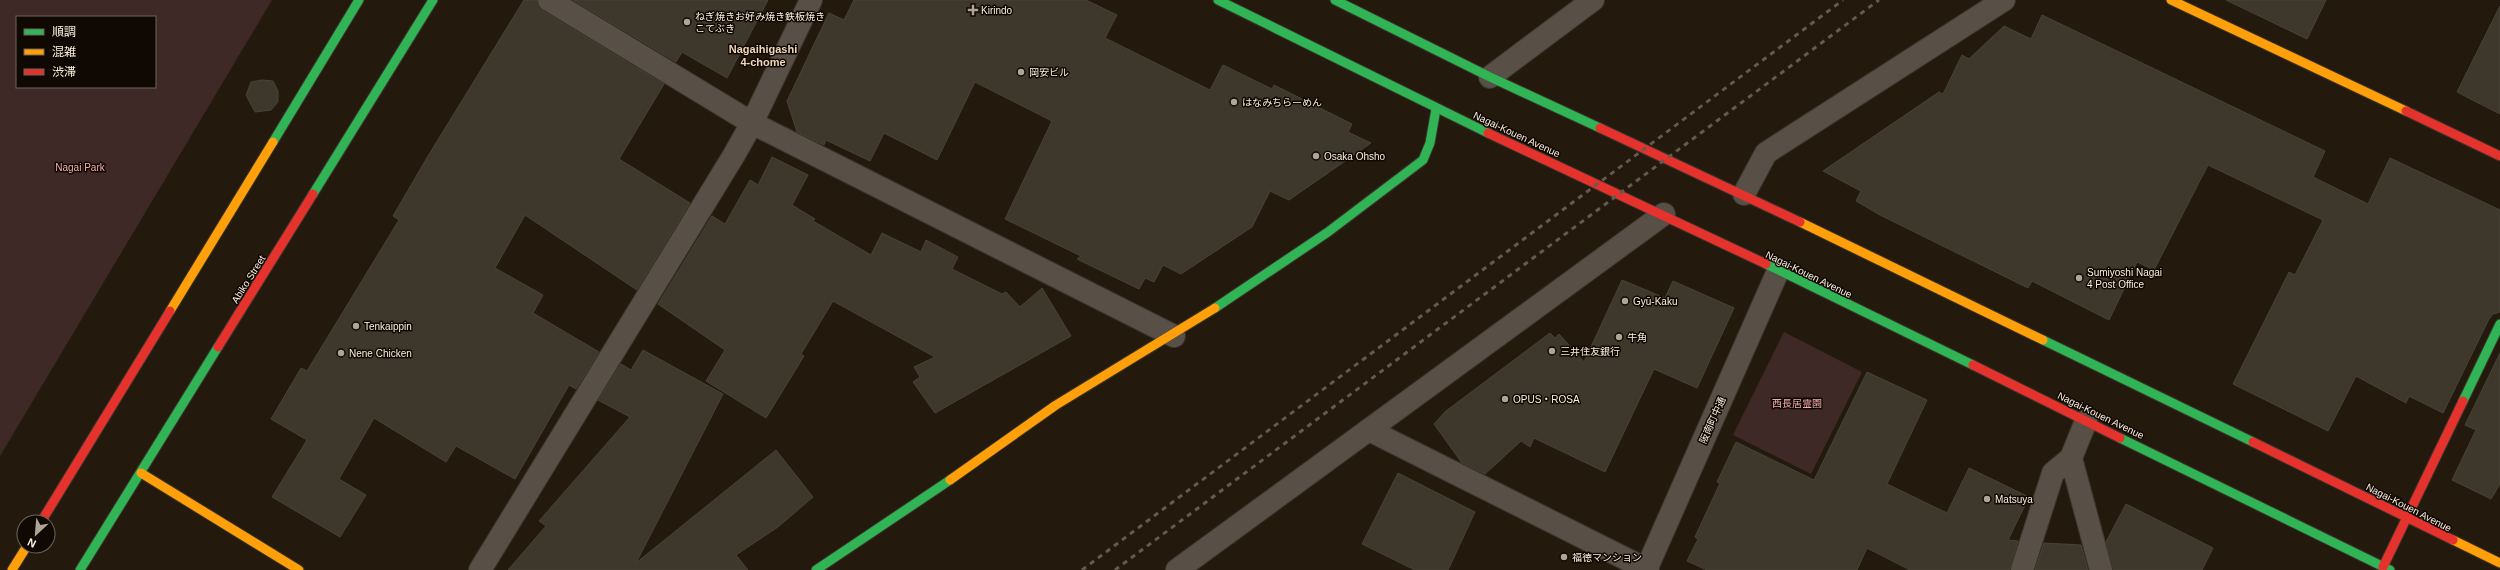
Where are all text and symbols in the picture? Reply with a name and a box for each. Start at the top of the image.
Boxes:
marker: Kirindo [968,5,978,15]
place label: Kirindo [981,5,1013,16]
place label: ねぎ焼きお好み焼き鉄板焼き こてぶき [695,11,825,34]
legend [16,16,156,88]
marker: ねぎ焼きお好み焼き鉄板焼き こてぶき [682,17,692,27]
text: 順調 [52,25,76,39]
district label: Nagaihigashi 4-chome [729,43,797,68]
text: 混雑 [52,45,76,59]
text: 渋滞 [52,65,76,79]
marker: 岡安ビル [1016,67,1026,77]
place label: 岡安ビル [1029,67,1069,78]
marker: はなみちらーめん [1229,97,1239,107]
place label: はなみちらーめん [1242,97,1322,108]
street label: Nagai-Kouen Avenue [1472,110,1562,160]
marker: Osaka Ohsho [1311,151,1321,161]
place label: Osaka Ohsho [1324,151,1386,162]
park label: Nagai Park [55,162,106,173]
street label: Nagai-Kouen Avenue [1764,249,1854,300]
street label: Abiko Street [229,253,268,305]
place label: Sumiyoshi Nagai 4 Post Office [2087,267,2162,290]
marker: Sumiyoshi Nagai 4 Post Office [2074,273,2084,283]
marker: Gyū-Kaku [1620,296,1630,306]
place label: Gyū-Kaku [1633,296,1677,307]
marker: Tenkaippin [351,321,361,331]
place label: Tenkaippin [364,321,412,332]
marker: 牛角 [1614,332,1624,342]
place label: 牛角 [1627,332,1647,343]
marker: 三井住友銀行 [1547,346,1557,356]
place label: 三井住友銀行 [1560,346,1620,357]
marker: Nene Chicken [336,348,346,358]
place label: Nene Chicken [349,348,412,359]
street label: Nagai-Kouen Avenue [2056,390,2146,441]
marker: OPUS・ROSA [1500,394,1510,404]
place label: OPUS・ROSA [1513,394,1580,405]
street label: 阪南町中通 [1697,395,1728,445]
park label: 西長居霊園 [1772,398,1822,409]
street label: Nagai-Kouen Avenue [2364,481,2454,534]
marker: Matsuya [1982,494,1992,504]
place label: Matsuya [1995,494,2033,505]
north arrow [16,514,56,554]
text: N [25,536,38,550]
marker: 福徳マンション [1559,552,1569,562]
place label: 福徳マンション [1572,552,1642,563]

